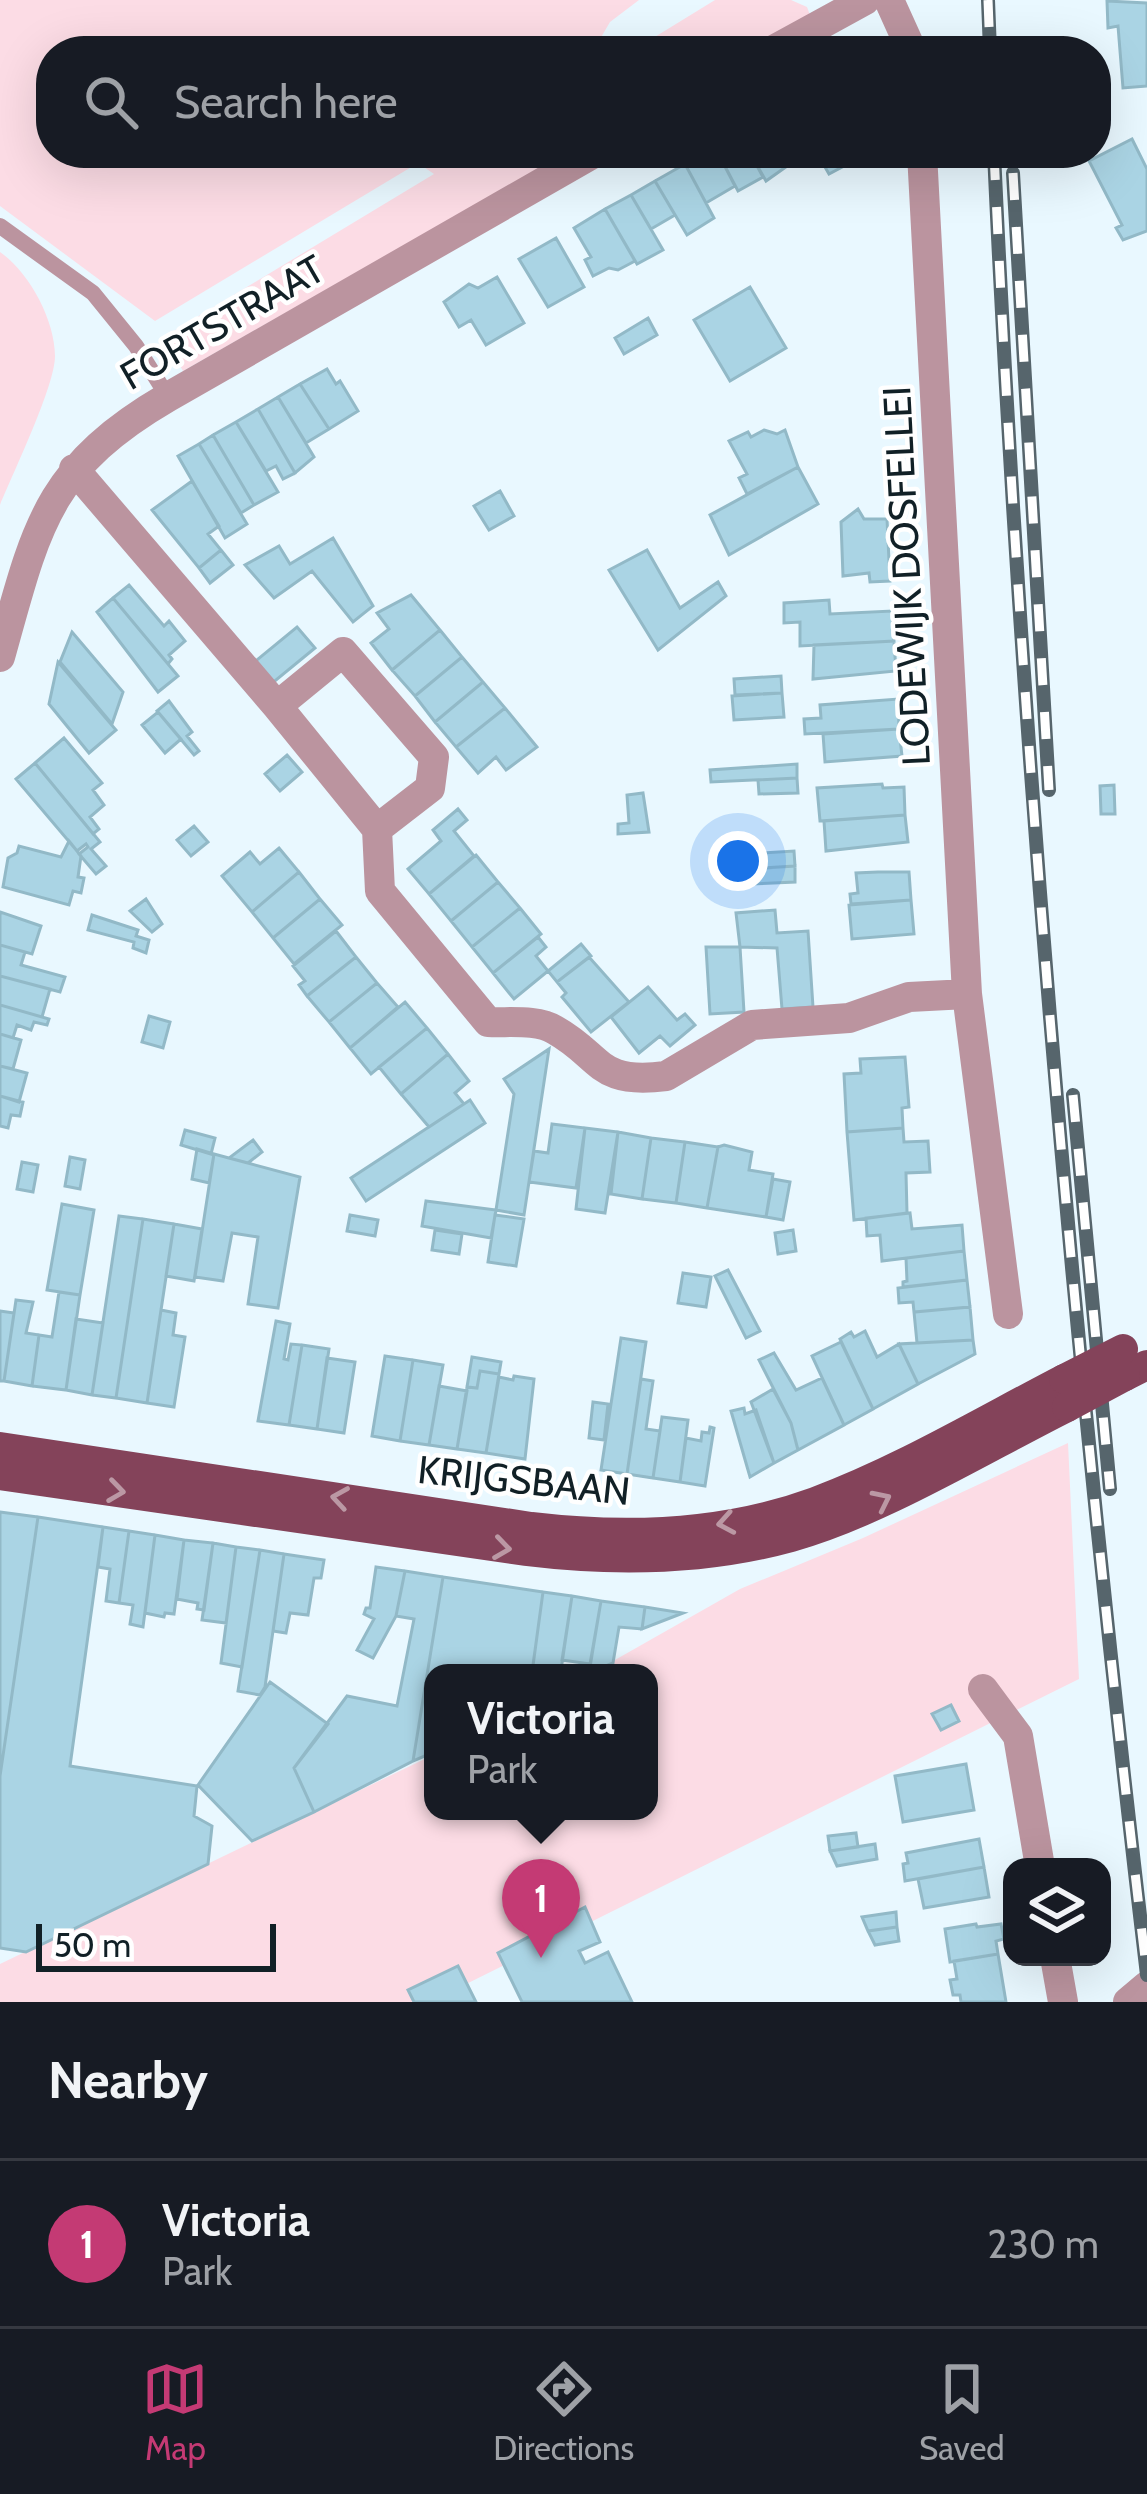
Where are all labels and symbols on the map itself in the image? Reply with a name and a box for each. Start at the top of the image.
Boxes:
street label: FORTSTRAAT [111,244,333,400]
street label: LODEWIJK DOSFELLEI [872,385,940,767]
your location [708,831,768,891]
street label: KRIJGSBAAN [415,1445,633,1515]
one-way arrow [106,1477,126,1503]
one-way arrow [330,1486,349,1512]
one-way arrow [870,1491,891,1514]
one-way arrow [717,1509,737,1535]
one-way arrow [492,1534,511,1560]
pin: 1 [502,1859,580,1958]
scale bar [36,1918,276,1971]

